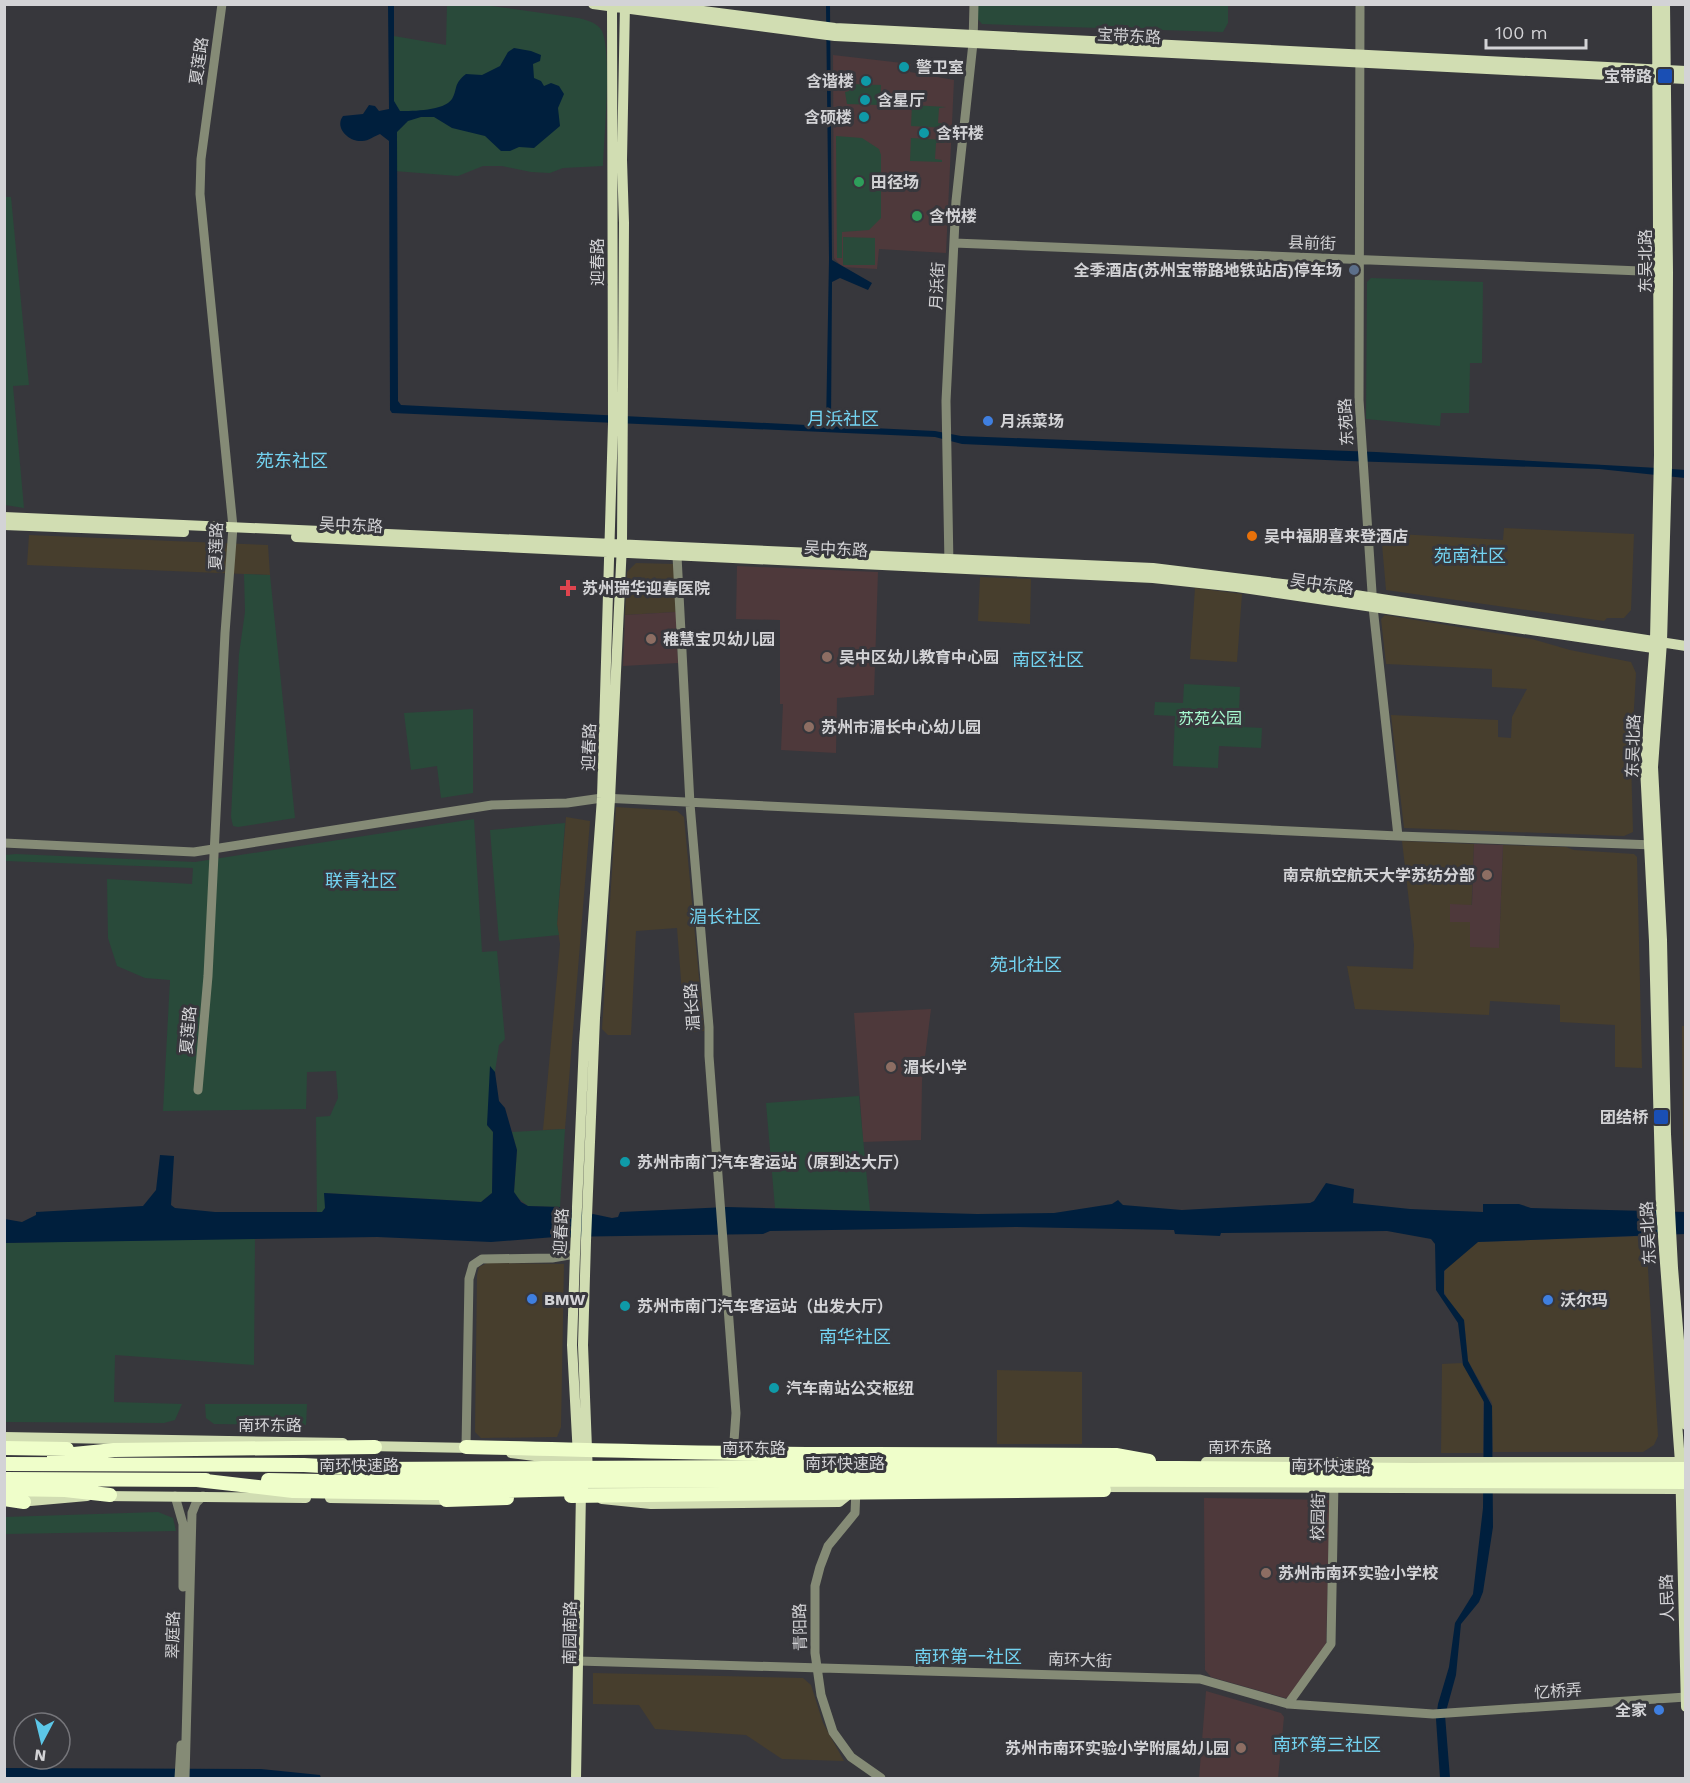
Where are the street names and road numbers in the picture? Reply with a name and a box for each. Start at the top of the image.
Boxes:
street label: 宝带东路 [1097,25,1161,47]
street label: 夏莲路 [186,36,212,86]
street label: 东吴北路 [1636,229,1655,293]
street label: 县前街 [1288,233,1336,253]
street label: 迎春路 [588,238,607,286]
street label: 月浜街 [926,262,948,310]
street label: 东苑路 [1335,398,1357,446]
street label: 吴中东路 [319,514,383,536]
street label: 夏莲路 [206,522,226,570]
street label: 吴中东路 [804,538,868,560]
street label: 吴中东路 [1289,570,1355,598]
street label: 东吴北路 [1622,714,1644,778]
street label: 迎春路 [579,723,599,771]
street label: 湄长路 [681,982,703,1032]
street label: 夏莲路 [176,1005,200,1055]
street label: 东吴北路 [1637,1201,1659,1265]
street label: 迎春路 [550,1208,572,1256]
street label: 南环东路 [238,1416,302,1435]
street label: 南环东路 [1208,1438,1272,1457]
street label: 南环东路 [722,1439,786,1458]
street label: 南环快速路 [805,1454,885,1473]
street label: 南环快速路 [319,1456,399,1475]
street label: 南环快速路 [1291,1456,1371,1476]
street label: 校园街 [1308,1493,1328,1541]
street label: 人民路 [1657,1574,1677,1622]
street label: 南园南路 [560,1601,580,1665]
street label: 青阳路 [790,1603,810,1651]
street label: 翠庭路 [163,1611,183,1659]
street label: 南环大街 [1048,1649,1112,1671]
street label: 忆桥弄 [1533,1680,1583,1702]

